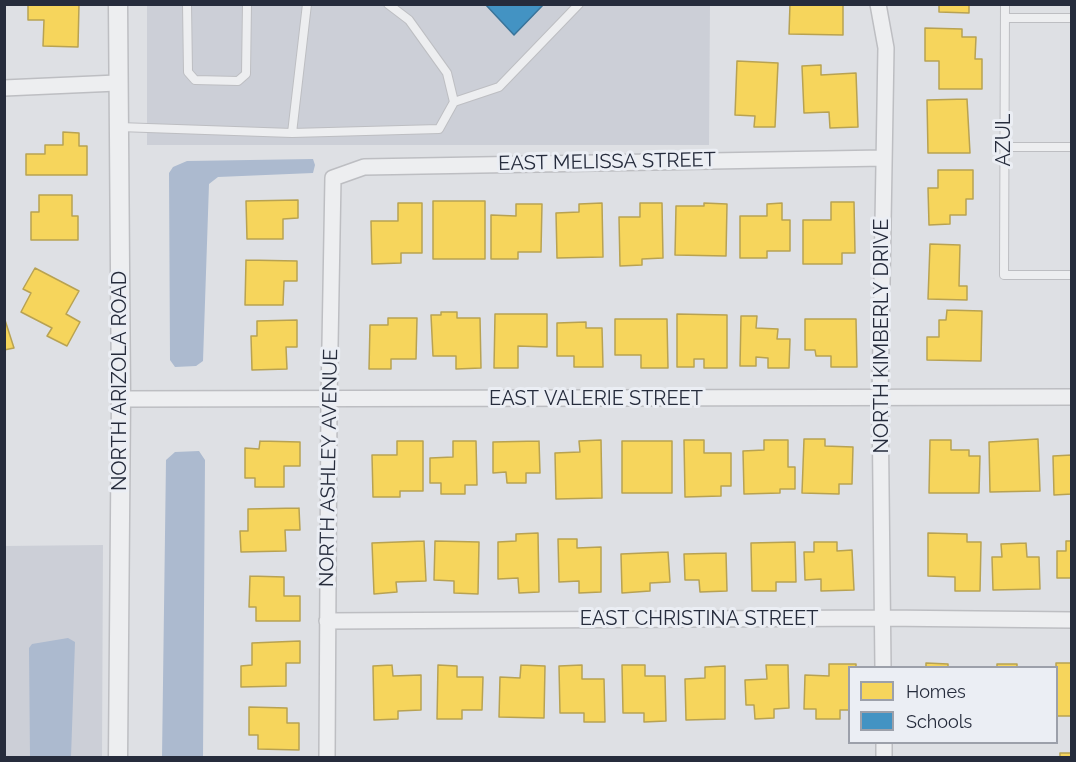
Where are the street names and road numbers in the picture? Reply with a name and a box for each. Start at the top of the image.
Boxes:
street label: AZUL [992,114,1016,166]
street label: EAST MELISSA STREET [498,148,716,176]
street label: NORTH KIMBERLY DRIVE [870,219,894,453]
street label: NORTH ARIZOLA ROAD [108,271,132,491]
street label: NORTH ASHLEY AVENUE [315,349,343,587]
street label: EAST VALERIE STREET [489,387,703,411]
street label: EAST CHRISTINA STREET [580,607,818,631]

